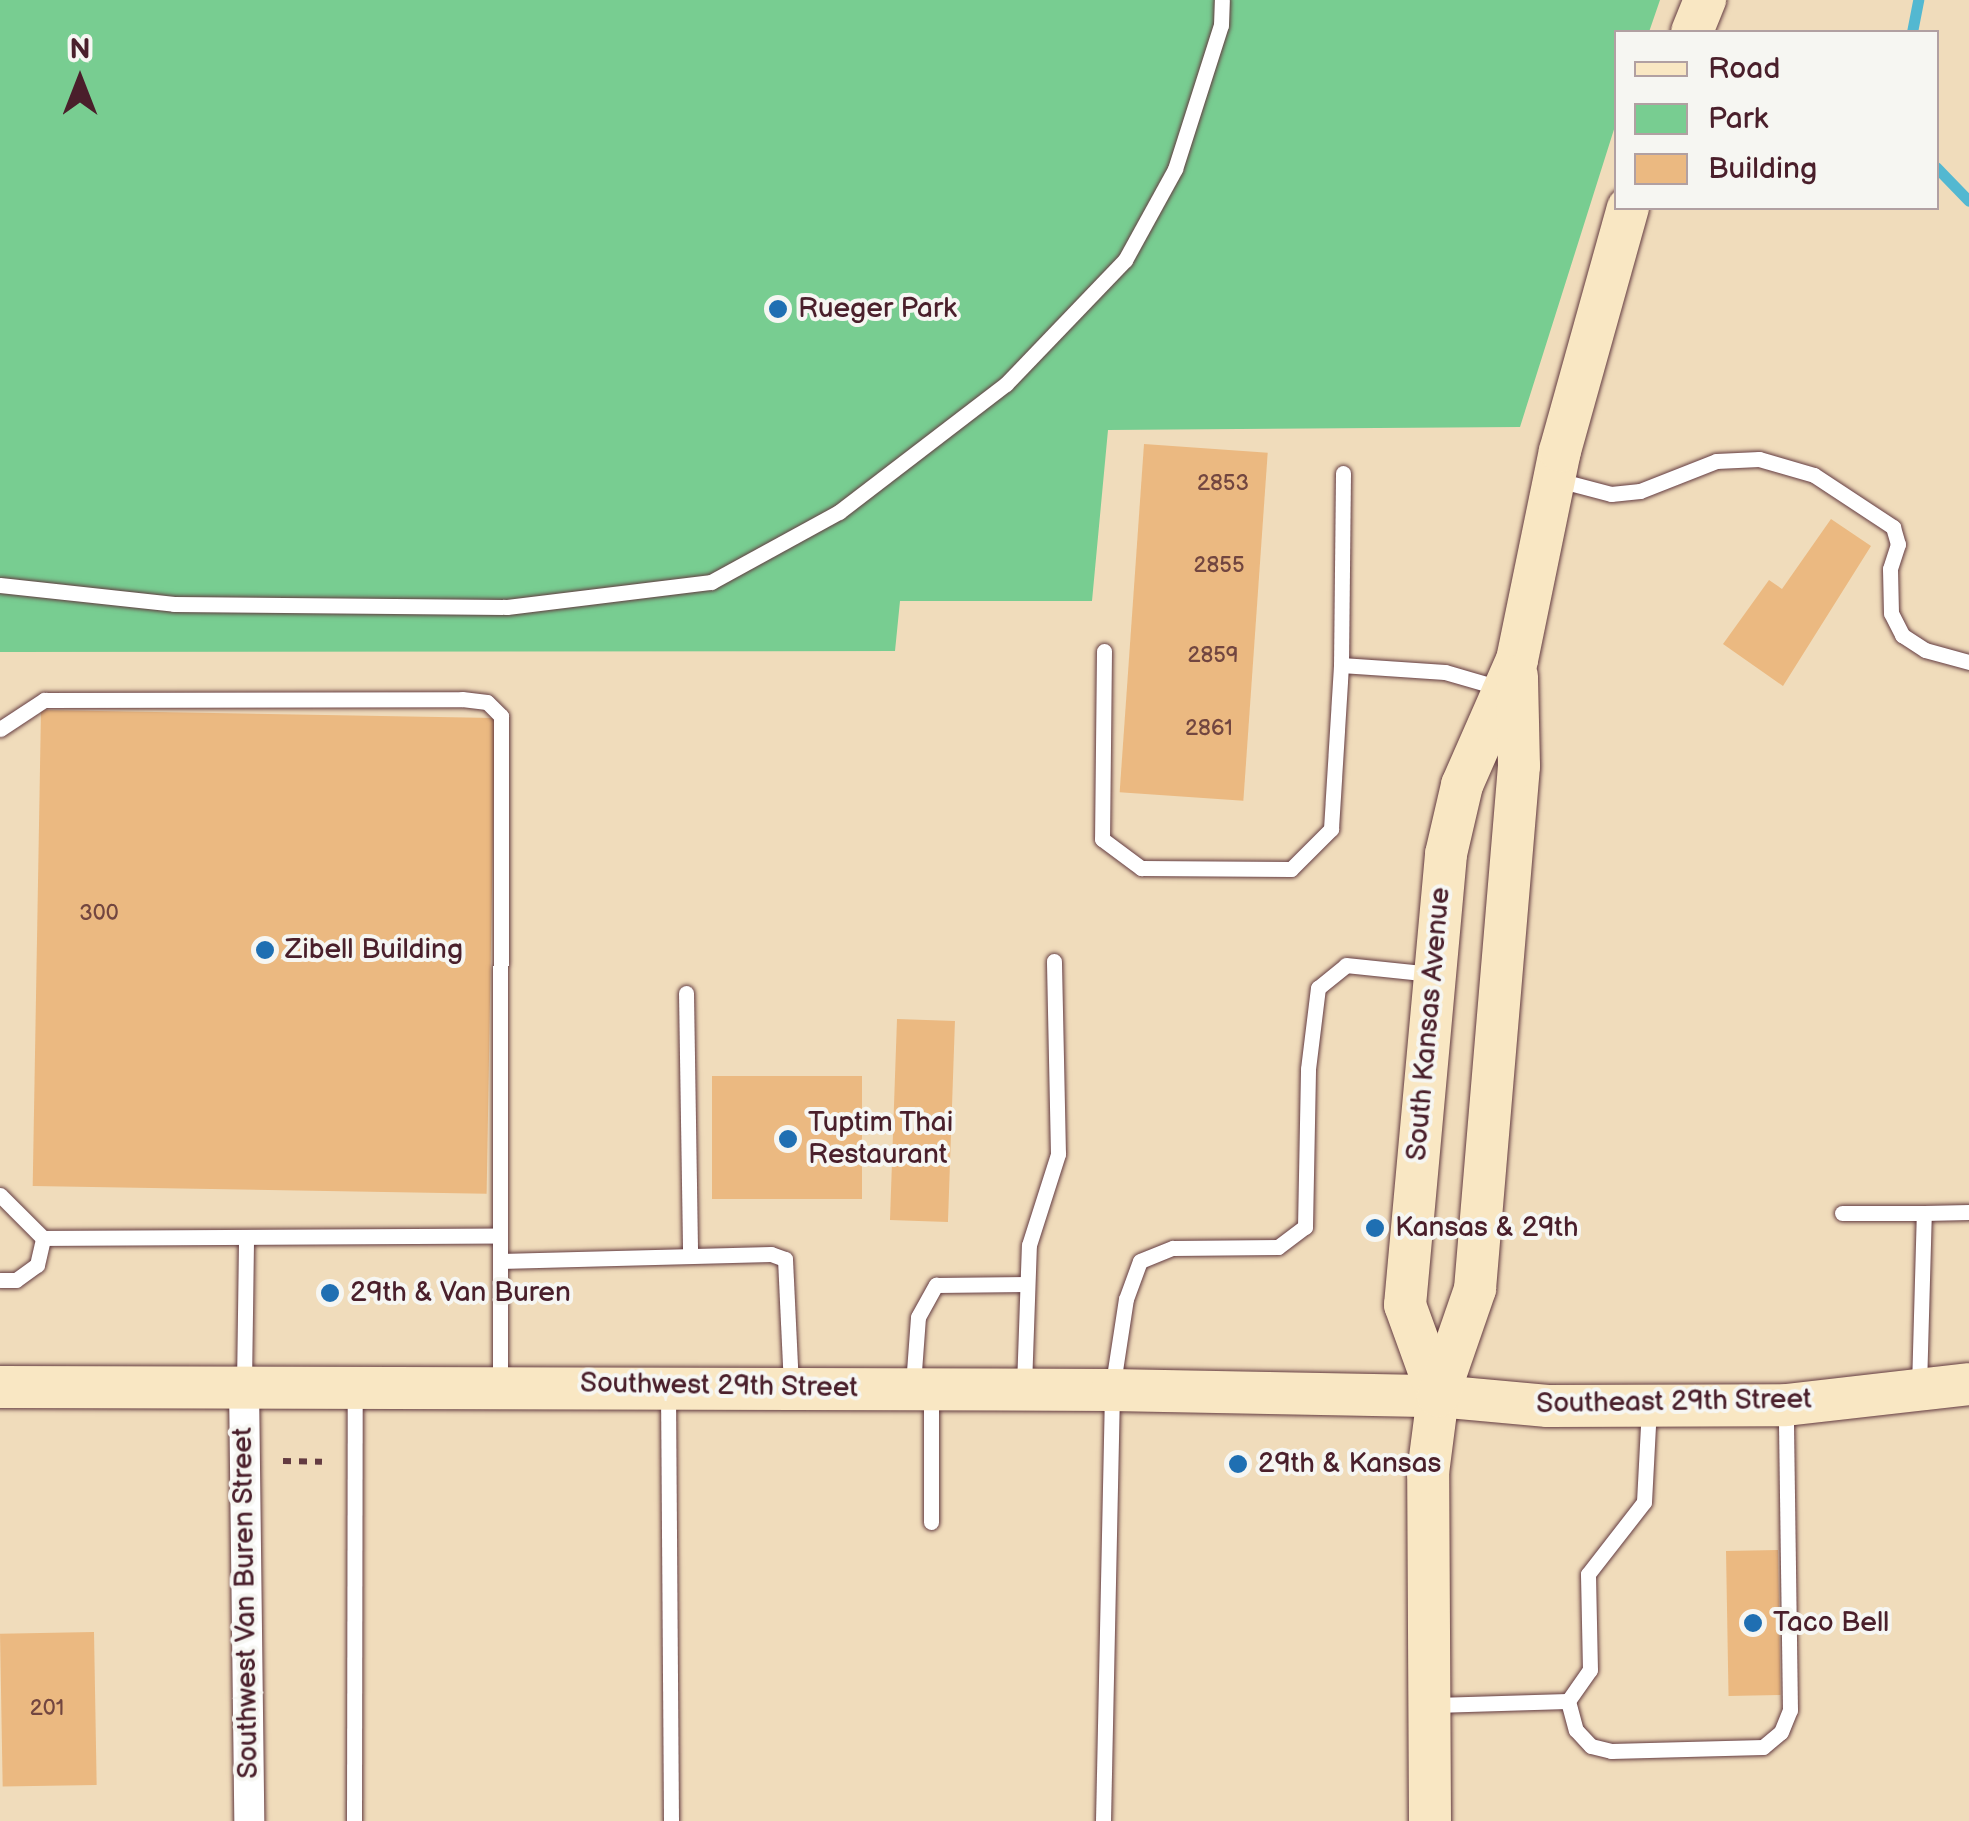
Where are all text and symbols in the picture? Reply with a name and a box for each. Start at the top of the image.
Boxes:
north arrow [30,30,130,130]
legend [1614,30,1939,210]
text: N [69,33,91,66]
text: Road [1708,51,1781,87]
text: Park [1708,101,1768,137]
text: Building [1708,151,1817,187]
place label: Rueger Park [798,292,957,326]
marker: Rueger Park [767,298,789,320]
house number: 2853 [1197,471,1249,497]
house number: 2855 [1193,553,1245,579]
house number: 2859 [1187,643,1239,669]
house number: 2861 [1185,716,1233,742]
street label: South Kansas Avenue [1400,886,1458,1162]
house number: 300 [79,901,119,927]
place label: Zibell Building [285,933,463,967]
marker: Zibell Building [254,939,276,961]
place label: Tuptim Thai Restaurant [808,1106,954,1172]
marker: Tuptim Thai Restaurant [777,1128,799,1150]
place label: Kansas & 29th [1395,1211,1578,1245]
marker: Kansas & 29th [1364,1217,1386,1239]
place label: 29th & Van Buren [350,1276,572,1310]
marker: 29th & Van Buren [319,1282,341,1304]
street label: Southwest 29th Street [579,1367,859,1405]
street label: Southeast 29th Street [1536,1383,1812,1421]
street label: Southwest Van Buren Street [226,1426,266,1780]
place label: 29th & Kansas [1258,1447,1441,1481]
marker: 29th & Kansas [1227,1453,1249,1475]
place label: Taco Bell [1773,1606,1889,1640]
marker: Taco Bell [1742,1612,1764,1634]
house number: 201 [30,1696,64,1722]

